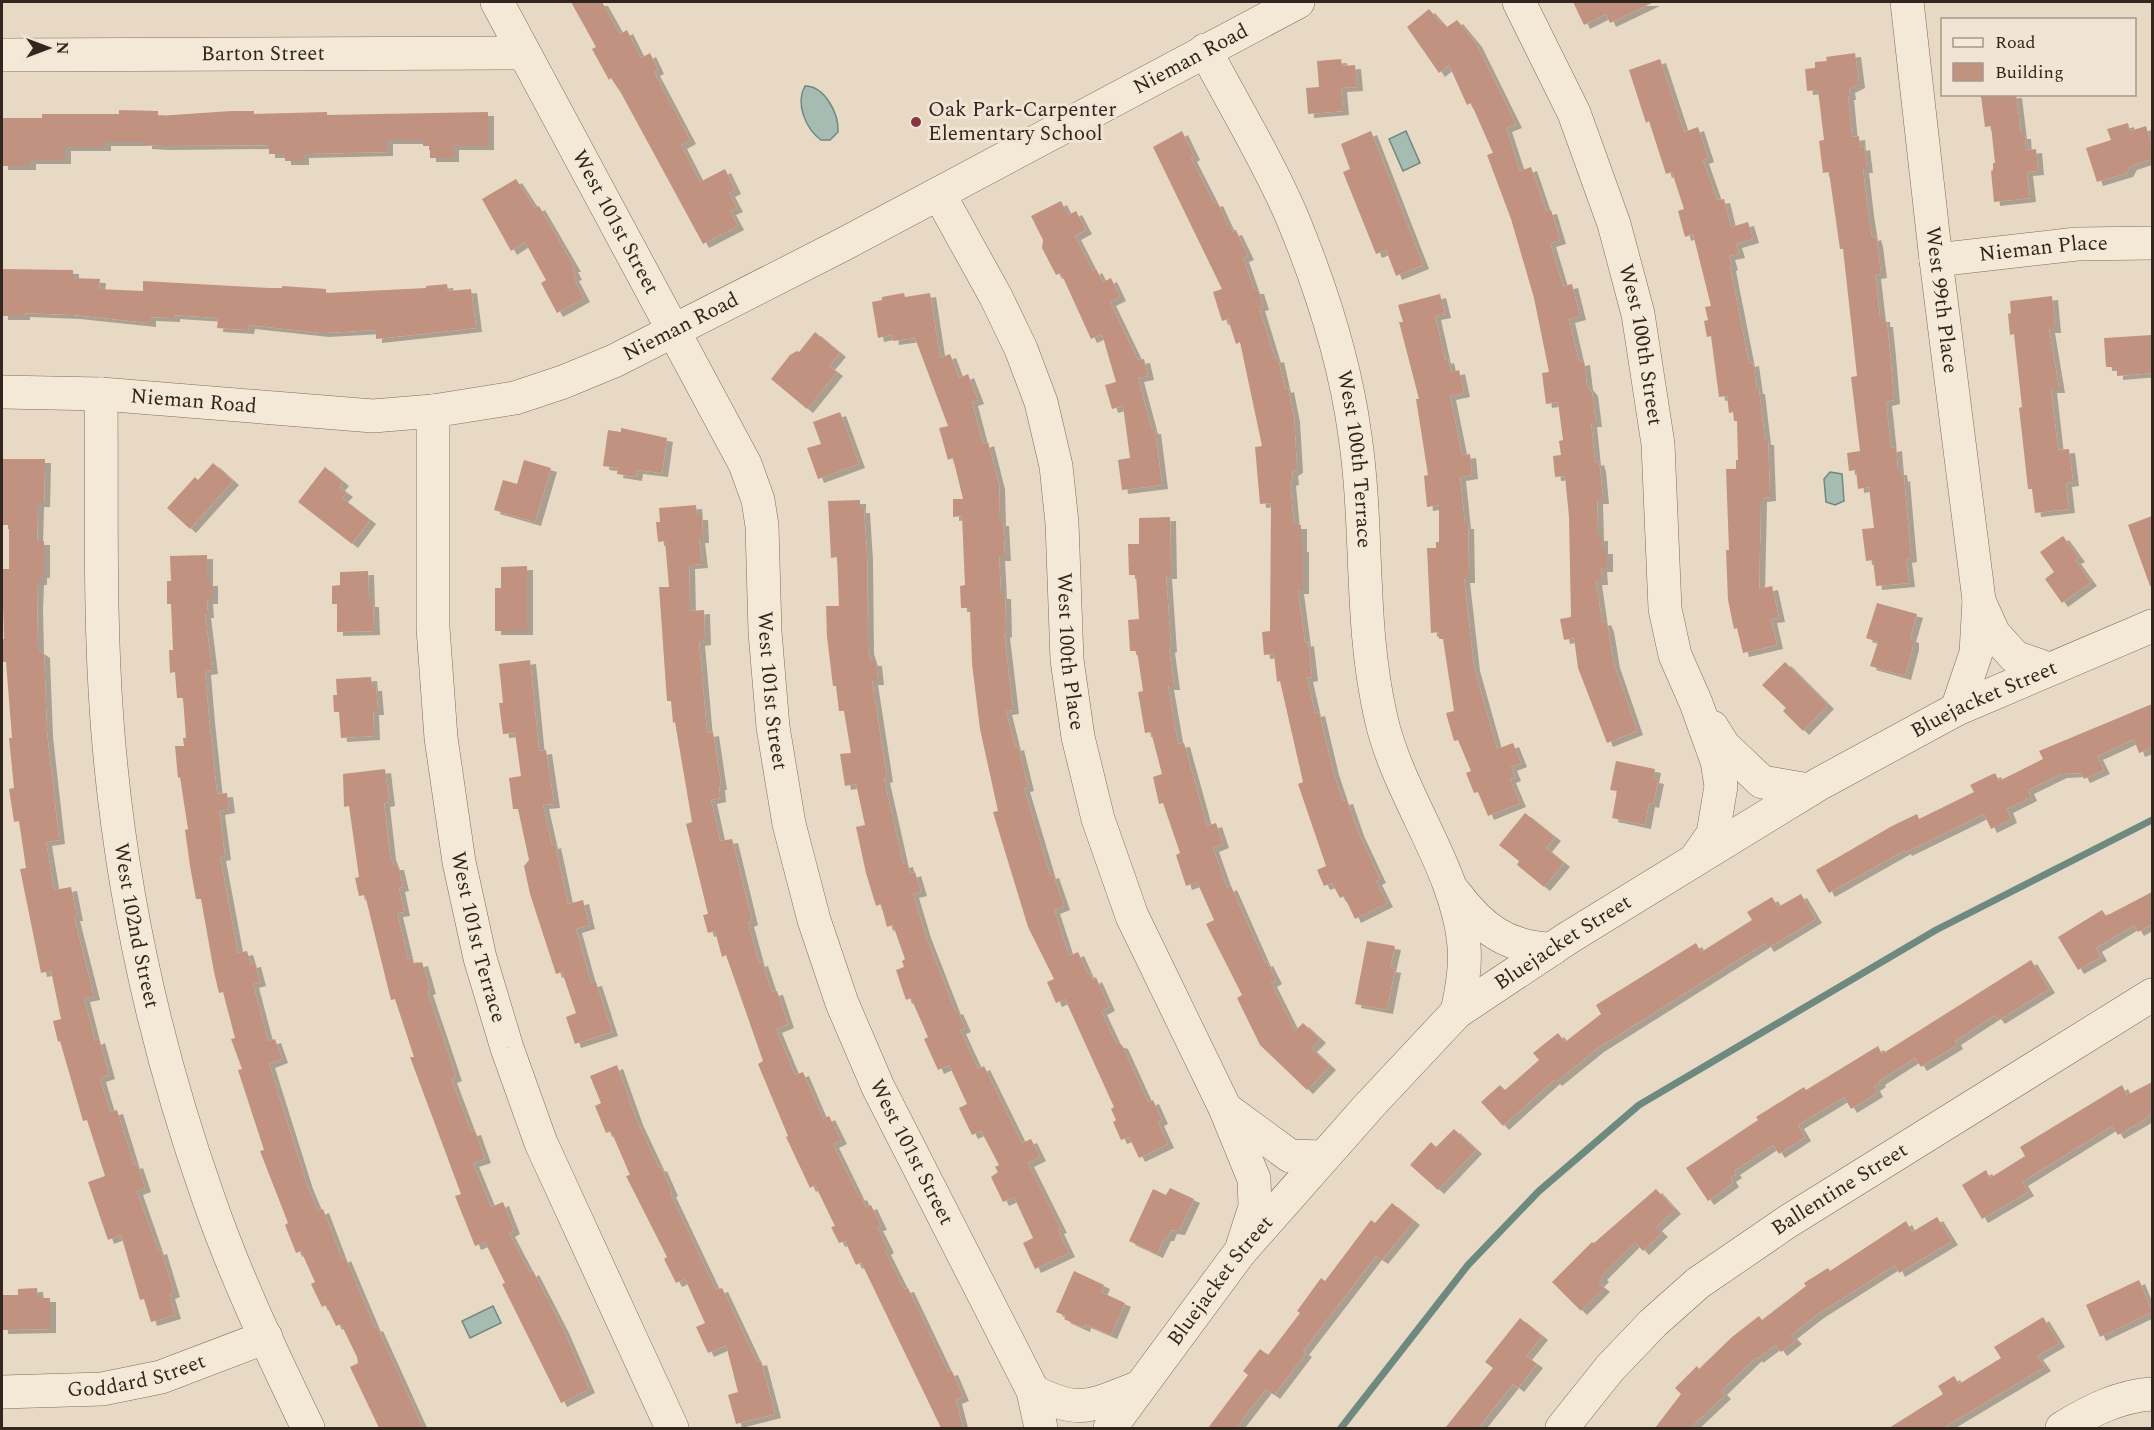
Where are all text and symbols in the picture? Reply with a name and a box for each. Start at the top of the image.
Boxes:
street label: Nieman Road [1127,15,1254,103]
north arrow [18,18,78,78]
legend [1941,18,2136,96]
text: Road [1995,29,2036,56]
street label: Barton Street [201,38,325,70]
text: N [50,41,74,55]
text: Building [1995,59,2064,86]
place label: Oak Park-Carpenter Elementary School [928,94,1117,150]
marker: Oak Park-Carpenter Elementary School [909,115,923,129]
street label: West 101st Street [563,144,667,300]
street label: West 99th Place [1916,225,1966,375]
street label: Nieman Place [1977,228,2108,271]
street label: West 100th Street [1609,261,1671,428]
street label: Nieman Road [617,284,745,370]
street label: West 100th Terrace [1327,367,1380,549]
street label: Nieman Road [129,380,258,423]
street label: West 100th Place [1048,572,1093,733]
street label: West 101st Street [748,611,796,773]
street label: Bluejacket Street [1905,652,2062,747]
street label: West 102nd Street [105,841,168,1012]
street label: West 101st Terrace [442,849,515,1027]
street label: Bluejacket Street [1488,887,1638,999]
street label: West 101st Street [861,1074,962,1231]
street label: Ballentine Street [1765,1135,1914,1244]
street label: Bluejacket Street [1160,1208,1281,1353]
street label: Goddard Street [67,1345,210,1406]

